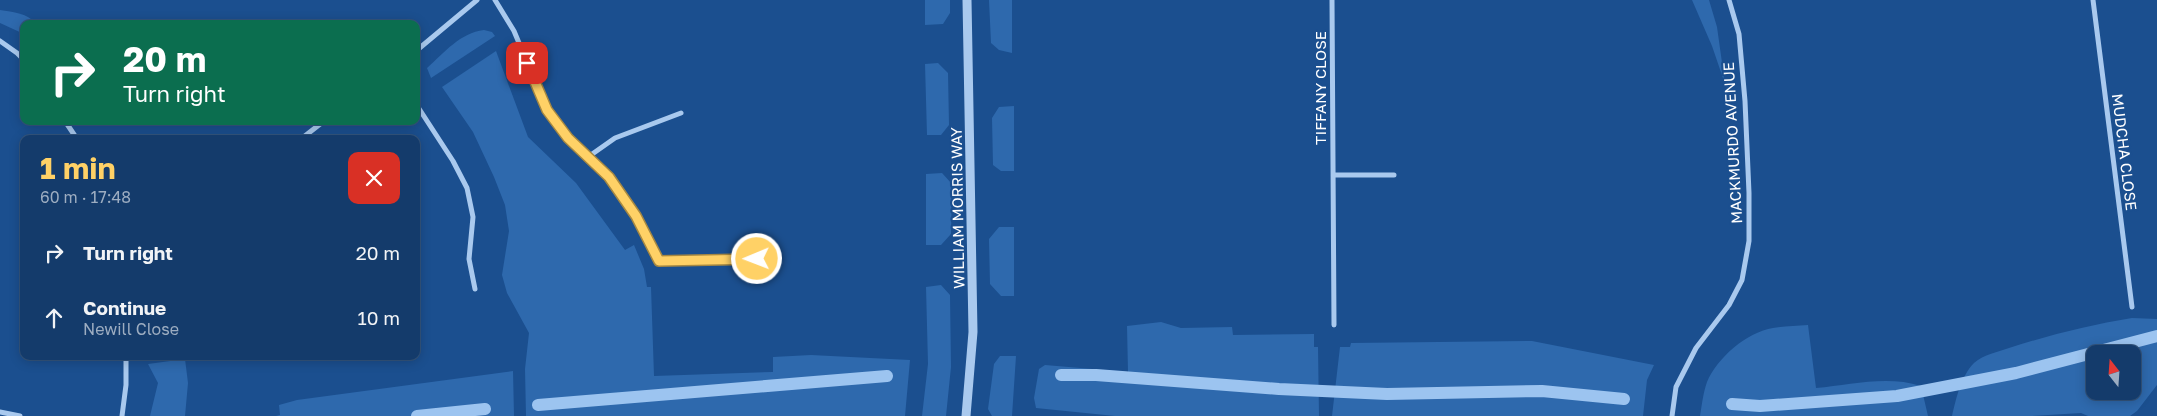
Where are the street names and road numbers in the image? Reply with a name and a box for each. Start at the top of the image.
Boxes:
street label: TIFFANY CLOSE [1311,31,1329,145]
street label: MACKMURDO AVENUE [1719,62,1745,224]
street label: MUDCHA CLOSE [2109,92,2141,212]
street label: WILLIAM MORRIS WAY [947,127,967,289]

